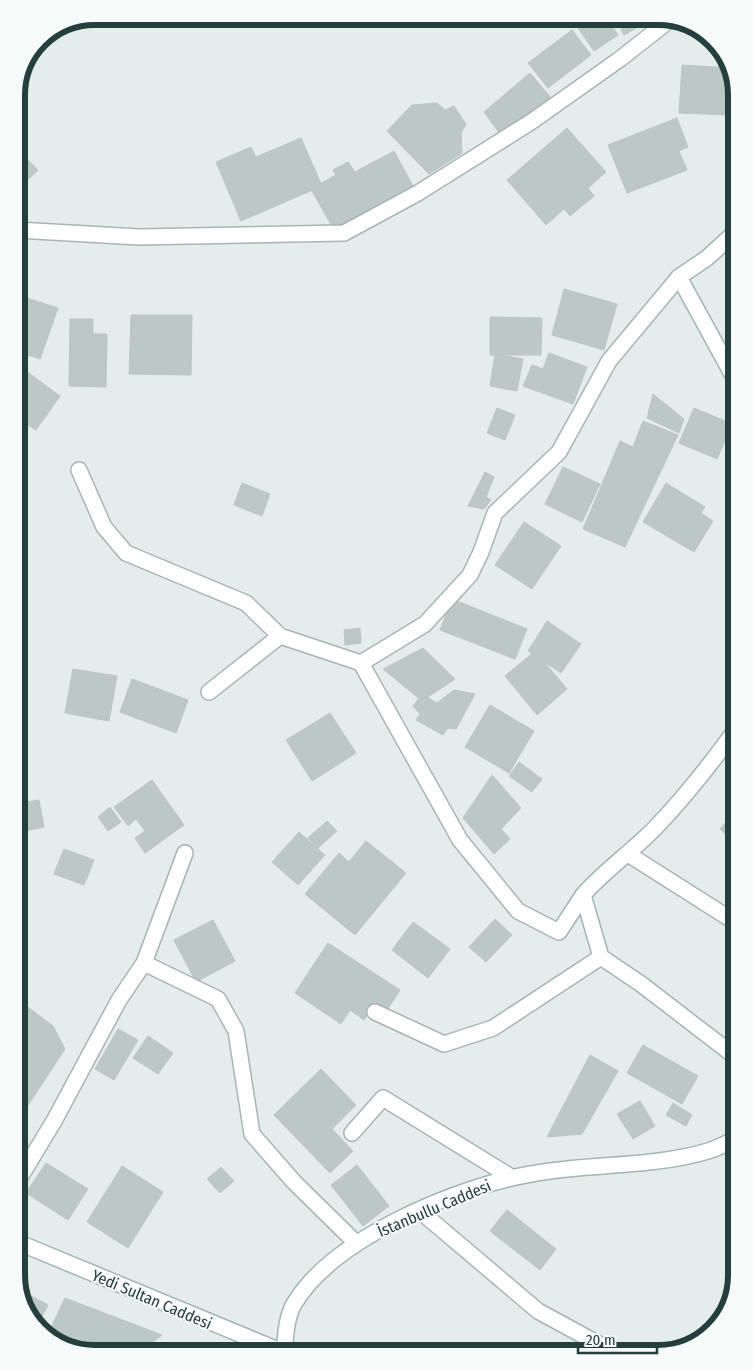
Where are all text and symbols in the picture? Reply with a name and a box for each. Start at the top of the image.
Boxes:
street label: İstanbullu Caddesi [375,1176,494,1241]
street label: Yedi Sultan Caddesi [89,1266,215,1333]
scale bar [578,1322,657,1354]
text: 20 m [586,1331,616,1349]

